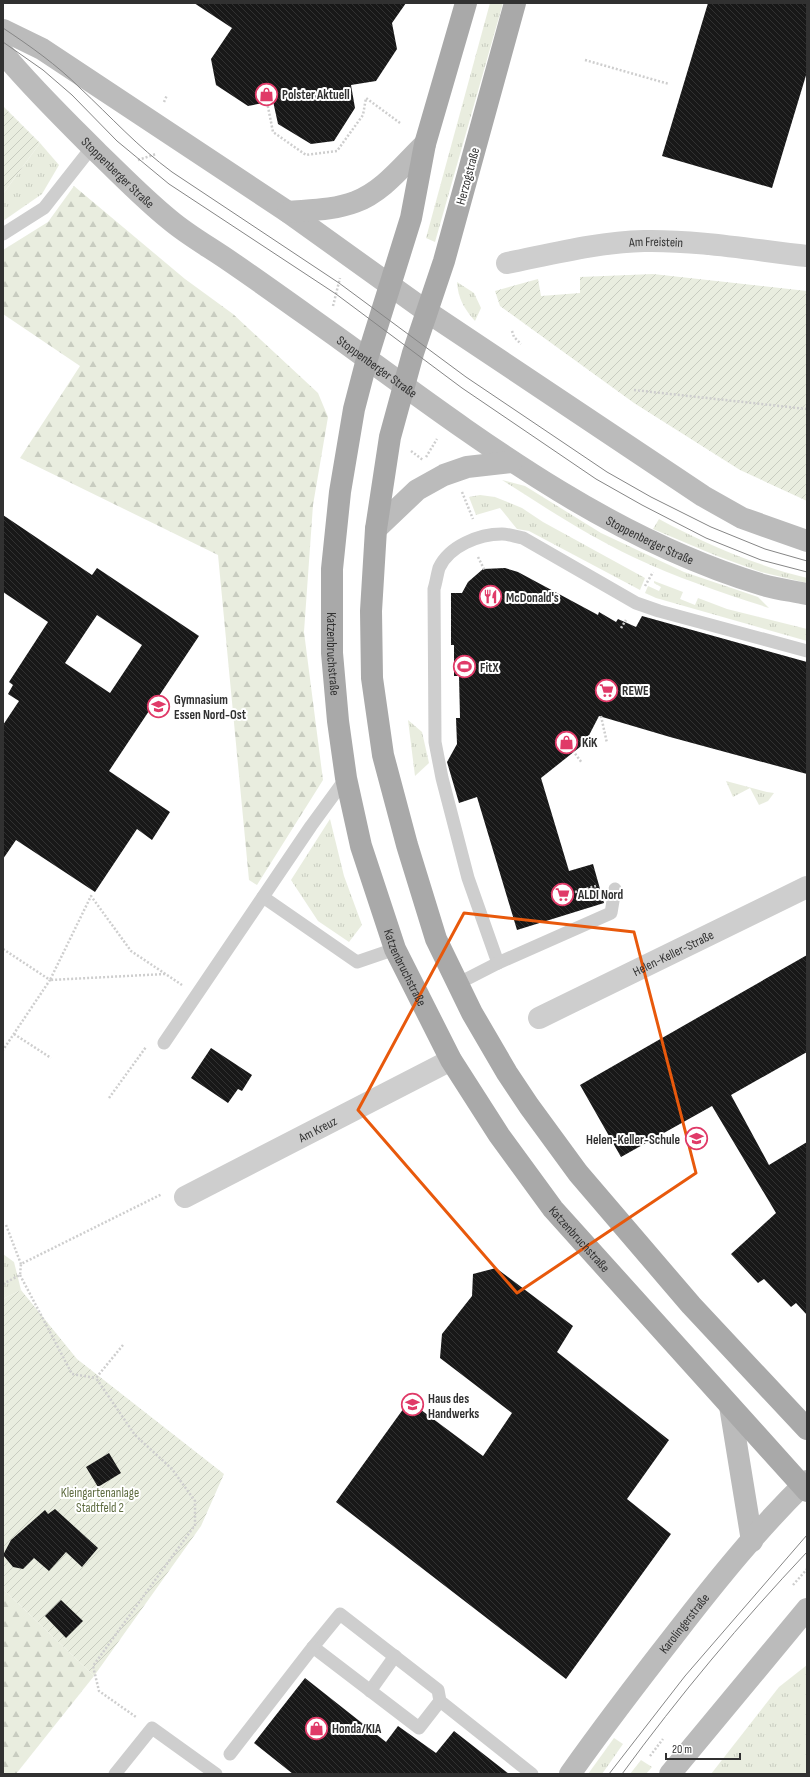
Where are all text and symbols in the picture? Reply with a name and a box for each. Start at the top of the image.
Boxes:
shop icon: Polster Aktuell [253,81,279,107]
place label: Polster Aktuell [282,87,350,103]
street label: Stoppenberger Straße [78,134,157,212]
street label: Herzogstraße [453,146,483,207]
street label: Am Freistein [628,234,683,251]
street label: Stoppenberger Straße [333,332,420,401]
street label: Stoppenberger Straße [603,513,696,568]
restaurant icon: McDonald's [478,584,504,610]
place label: McDonald's [506,590,559,606]
street label: Katzenbruchstraße [323,612,343,696]
sports icon: FitX [452,654,478,680]
place label: FitX [480,660,499,676]
supermarket icon: REWE [593,677,619,703]
place label: REWE [622,683,649,699]
place label: Gymnasium Essen Nord-Ost [174,692,247,723]
school or university icon: Gymnasium Essen Nord-Ost [145,693,171,719]
shop icon: KiK [553,729,579,755]
place label: KiK [582,735,598,751]
supermarket icon: ALDI Nord [549,881,575,907]
place label: ALDI Nord [577,887,623,903]
street label: Katzenbruchstraße [380,927,429,1009]
street label: Helen-Keller-Straße [630,927,716,980]
street label: Am Kreuz [295,1113,340,1147]
school or university icon: Helen-Keller-Schule [683,1126,709,1152]
place label: Helen-Keller-Schule [586,1132,680,1148]
street label: Katzenbruchstraße [545,1203,613,1276]
place label: Haus des Handwerks [428,1391,479,1422]
school or university icon: Haus des Handwerks [400,1392,426,1418]
park label: Kleingartenanlage Stadtfeld 2 [61,1485,139,1516]
street label: Karolingerstraße [656,1590,713,1657]
shop icon: Honda/KIA [304,1715,330,1741]
place label: Honda/KIA [332,1721,382,1737]
scale bar [666,1735,740,1761]
text: 20 m [672,1742,692,1757]

